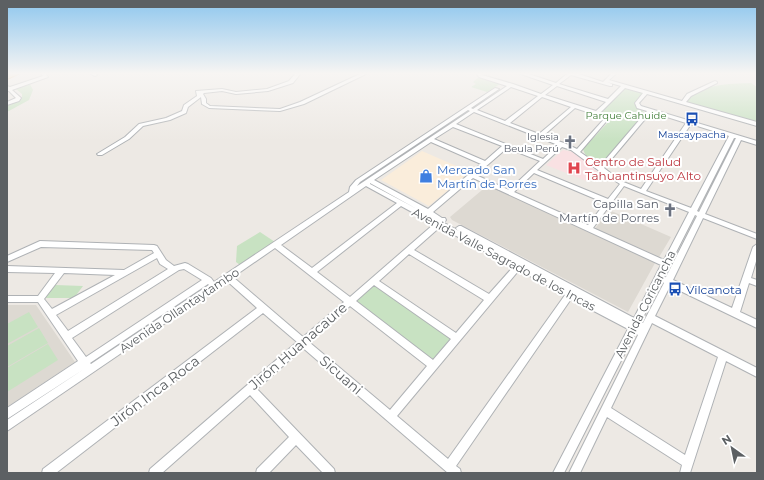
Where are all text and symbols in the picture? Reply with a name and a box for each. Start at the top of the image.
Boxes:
park label: Parque Cahuide [586,109,666,122]
bus stop icon: Mascaypacha [684,111,700,127]
place label: Mascaypacha [658,128,726,141]
place label: Iglesia Beula Perú [504,130,559,155]
church icon: Iglesia Beula Perú [562,134,578,150]
place label: Centro de Salud Tahuantinsuyo Alto [585,154,701,183]
hospital icon: Centro de Salud Tahuantinsuyo Alto [566,160,582,176]
place label: Mercado San Martín de Porres [437,162,537,191]
shop icon: Mercado San Martín de Porres [418,168,434,184]
place label: Capilla San Martín de Porres [559,196,659,225]
church icon: Capilla San Martín de Porres [662,202,678,218]
street label: Avenida Valle Sagrado de los Incas [410,204,599,314]
street label: Avenida Coricancha [611,248,679,360]
street label: Avenida Ollantaytambo [116,264,242,356]
bus stop icon: Vilcanota [667,281,683,297]
place label: Vilcanota [686,282,742,297]
street label: Jirón Huanacaure [244,298,351,394]
street label: Sicuani [316,351,366,399]
street label: Jirón Inca Roca [106,352,203,431]
north arrow [712,428,752,468]
text: N [719,431,734,448]

